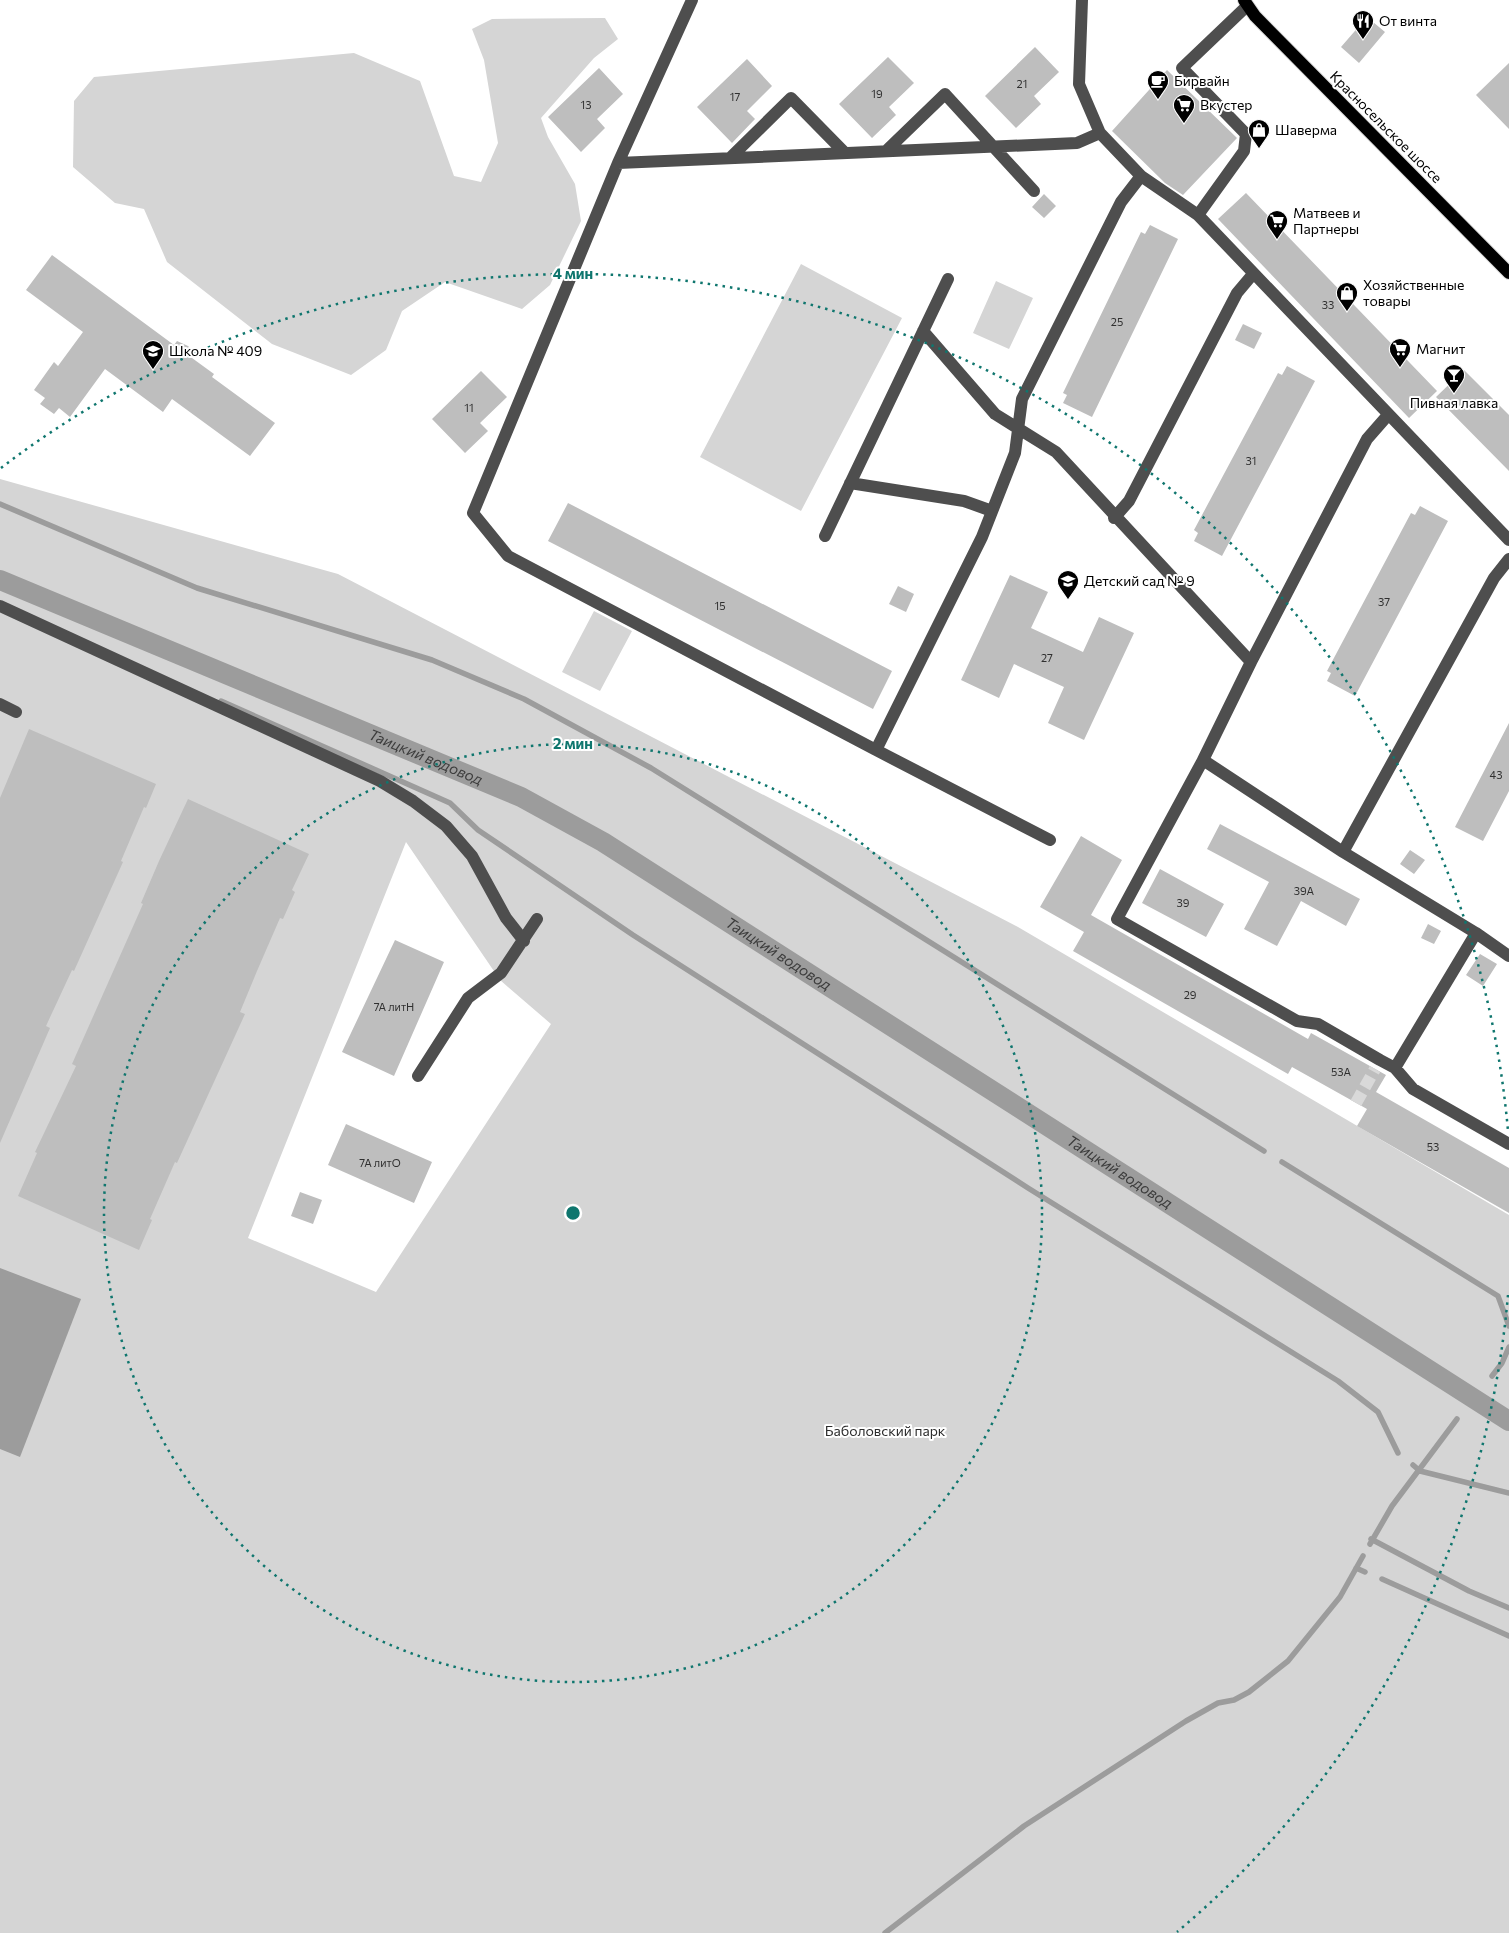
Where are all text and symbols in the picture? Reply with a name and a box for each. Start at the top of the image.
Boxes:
restaurant icon: От винта [1351,9,1375,40]
place label: От винта [1379,12,1437,29]
street label: Красносельское шоссе [1327,67,1446,186]
cafe icon: Бирвайн [1146,69,1170,100]
place label: Бирвайн [1174,72,1230,89]
house number: 21 [1017,77,1027,90]
house number: 19 [871,87,883,100]
house number: 17 [730,90,740,103]
supermarket icon: Вкустер [1172,93,1196,124]
place label: Вкустер [1200,96,1253,113]
house number: 13 [581,98,591,111]
shop icon: Шаверма [1247,118,1271,149]
place label: Шаверма [1275,121,1337,138]
place label: Матвеев и Партнеры [1293,204,1360,237]
supermarket icon: Матвеев и Партнеры [1265,209,1289,240]
text: 4 мин [553,264,593,282]
place label: Хозяйственные товары [1363,276,1464,309]
shop icon: Хозяйственные товары [1335,281,1359,312]
house number: 33 [1322,298,1334,311]
house number: 25 [1111,315,1123,328]
supermarket icon: Магнит [1388,337,1412,368]
school or university icon: Школа № 409 [141,339,165,370]
place label: Магнит [1416,340,1466,357]
place label: Школа № 409 [169,342,262,359]
bar icon: Пивная лавка [1442,363,1466,394]
place label: Пивная лавка [1410,394,1498,411]
house number: 11 [464,401,474,414]
house number: 31 [1246,454,1256,467]
school or university icon: Детский сад № 9 [1056,569,1080,600]
place label: Детский сад № 9 [1084,572,1195,589]
house number: 37 [1378,595,1390,608]
house number: 15 [714,599,726,612]
house number: 27 [1041,651,1053,664]
water label: Таицкий водовод [366,725,486,788]
text: 2 мин [553,734,593,752]
house number: 43 [1490,768,1502,781]
house number: 39А [1294,884,1315,897]
house number: 39 [1177,896,1190,909]
water label: Таицкий водовод [723,913,835,994]
house number: 29 [1184,988,1197,1001]
house number: 7А литН [374,1000,414,1013]
house number: 53А [1331,1065,1351,1078]
water label: Таицкий водовод [1064,1131,1176,1212]
house number: 53 [1427,1140,1439,1153]
house number: 7А литО [359,1156,401,1169]
centre of rings [564,1204,582,1222]
park label: Баболовский парк [825,1422,946,1439]

